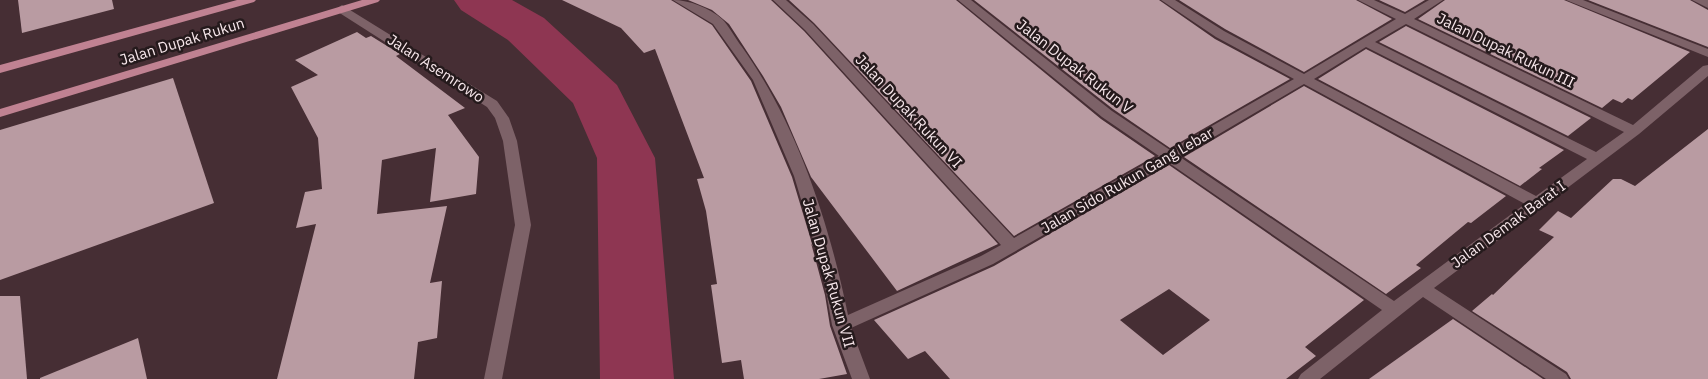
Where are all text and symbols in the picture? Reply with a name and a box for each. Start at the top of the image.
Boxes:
street label: Jalan Dupak Rukun III [1434,8,1578,92]
street label: Jalan Dupak Rukun [117,13,247,69]
street label: Jalan Dupak Rukun V [1013,15,1137,117]
street label: Jalan Asemrowo [384,30,488,106]
street label: Jalan Dupak Rukun VI [852,50,966,172]
street label: Jalan Sido Rukun Gang Lebar [1038,123,1217,237]
street label: Jalan Demak Barat I [1447,176,1569,272]
street label: Jalan Dupak Rukun VII [799,196,859,350]

